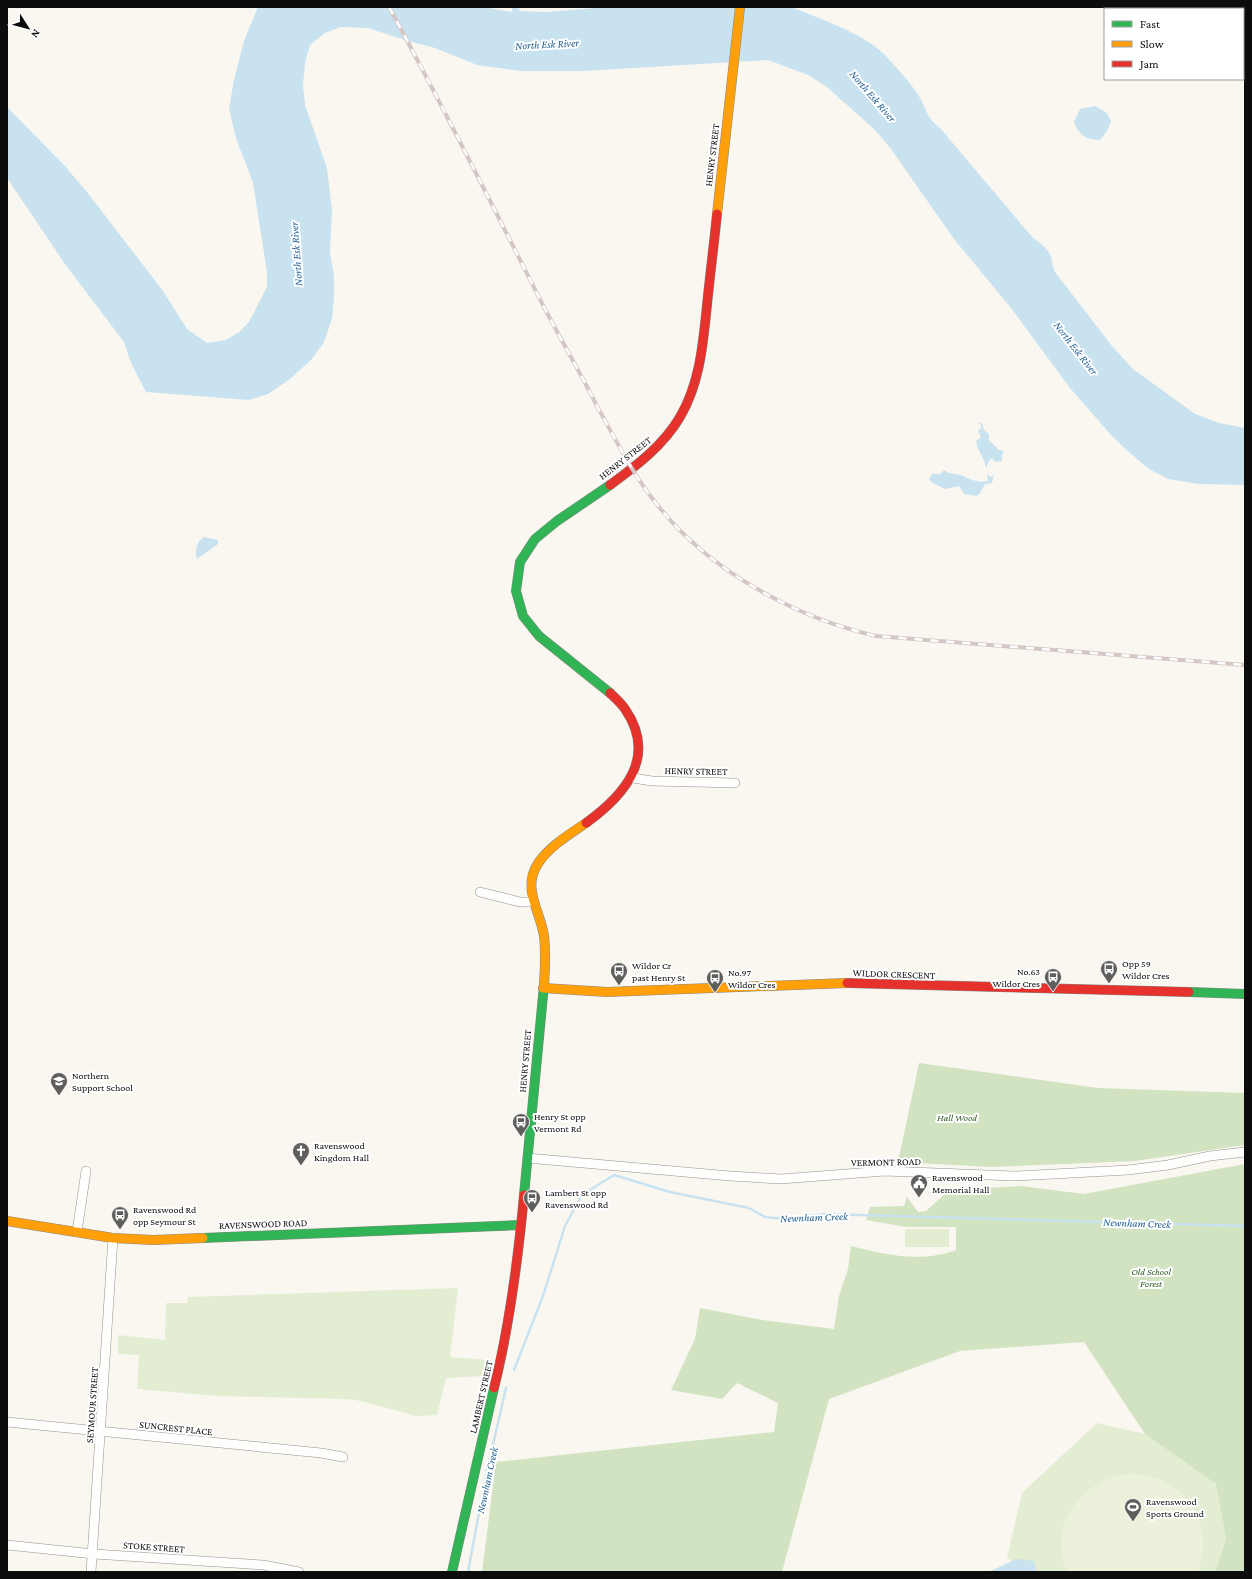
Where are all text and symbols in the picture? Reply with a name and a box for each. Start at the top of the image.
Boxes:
north arrow [8,8,48,48]
legend [1104,8,1244,80]
text: Fast [1140,17,1161,31]
text: N [29,27,43,41]
water label: North Esk River [515,36,580,52]
text: Slow [1140,37,1164,51]
text: Jam [1139,57,1159,71]
water label: North Esk River [847,68,899,125]
street label: HENRY STREET [703,123,721,187]
water label: North Esk River [288,220,304,286]
water label: North Esk River [1052,319,1101,378]
street label: HENRY STREET [597,434,654,482]
street label: HENRY STREET [664,765,728,777]
place label: Opp 59 Wildor Cres [1122,958,1170,981]
bus stop icon: Opp 59 Wildor Cres [1099,959,1119,984]
place label: Wildor Cr past Henry St [632,960,686,983]
bus stop icon: Wildor Cr past Henry St [609,961,629,986]
place label: No.63 Wildor Cres [993,966,1040,989]
place label: No.97 Wildor Cres [728,967,776,990]
street label: WILDOR CRESCENT [852,967,936,981]
bus stop icon: No.63 Wildor Cres [1043,967,1063,992]
bus stop icon: No.97 Wildor Cres [705,968,725,993]
street label: HENRY STREET [517,1029,533,1093]
place label: Northern Support School [72,1070,133,1093]
school or university icon: Northern Support School [49,1071,69,1096]
place label: Henry St opp Vermont Rd [534,1111,586,1134]
bus stop icon: Henry St opp Vermont Rd [511,1112,531,1137]
park label: Hall Wood [937,1112,977,1123]
place label: Ravenswood Kingdom Hall [314,1140,369,1163]
church icon: Ravenswood Kingdom Hall [291,1141,311,1166]
street label: VERMONT ROAD [851,1156,921,1168]
place label: Ravenswood Memorial Hall [932,1172,990,1195]
public building icon: Ravenswood Memorial Hall [909,1173,929,1198]
place label: Lambert St opp Ravenswood Rd [545,1187,609,1210]
bus stop icon: Lambert St opp Ravenswood Rd [522,1188,542,1213]
place label: Ravenswood Rd opp Seymour St [133,1204,197,1227]
bus stop icon: Ravenswood Rd opp Seymour St [110,1205,130,1230]
water label: Newnham Creek [780,1210,849,1224]
water label: Newnham Creek [1103,1216,1172,1230]
street label: RAVENSWOOD ROAD [219,1217,308,1231]
park label: Old School Forest [1131,1266,1171,1289]
street label: LAMBERT STREET [467,1359,495,1434]
street label: SEYMOUR STREET [84,1366,100,1443]
street label: SUNCREST PLACE [139,1419,214,1437]
water label: Newnham Creek [474,1444,500,1514]
place label: Ravenswood Sports Ground [1146,1496,1205,1519]
sports icon: Ravenswood Sports Ground [1123,1497,1143,1522]
street label: STOKE STREET [123,1539,186,1555]

